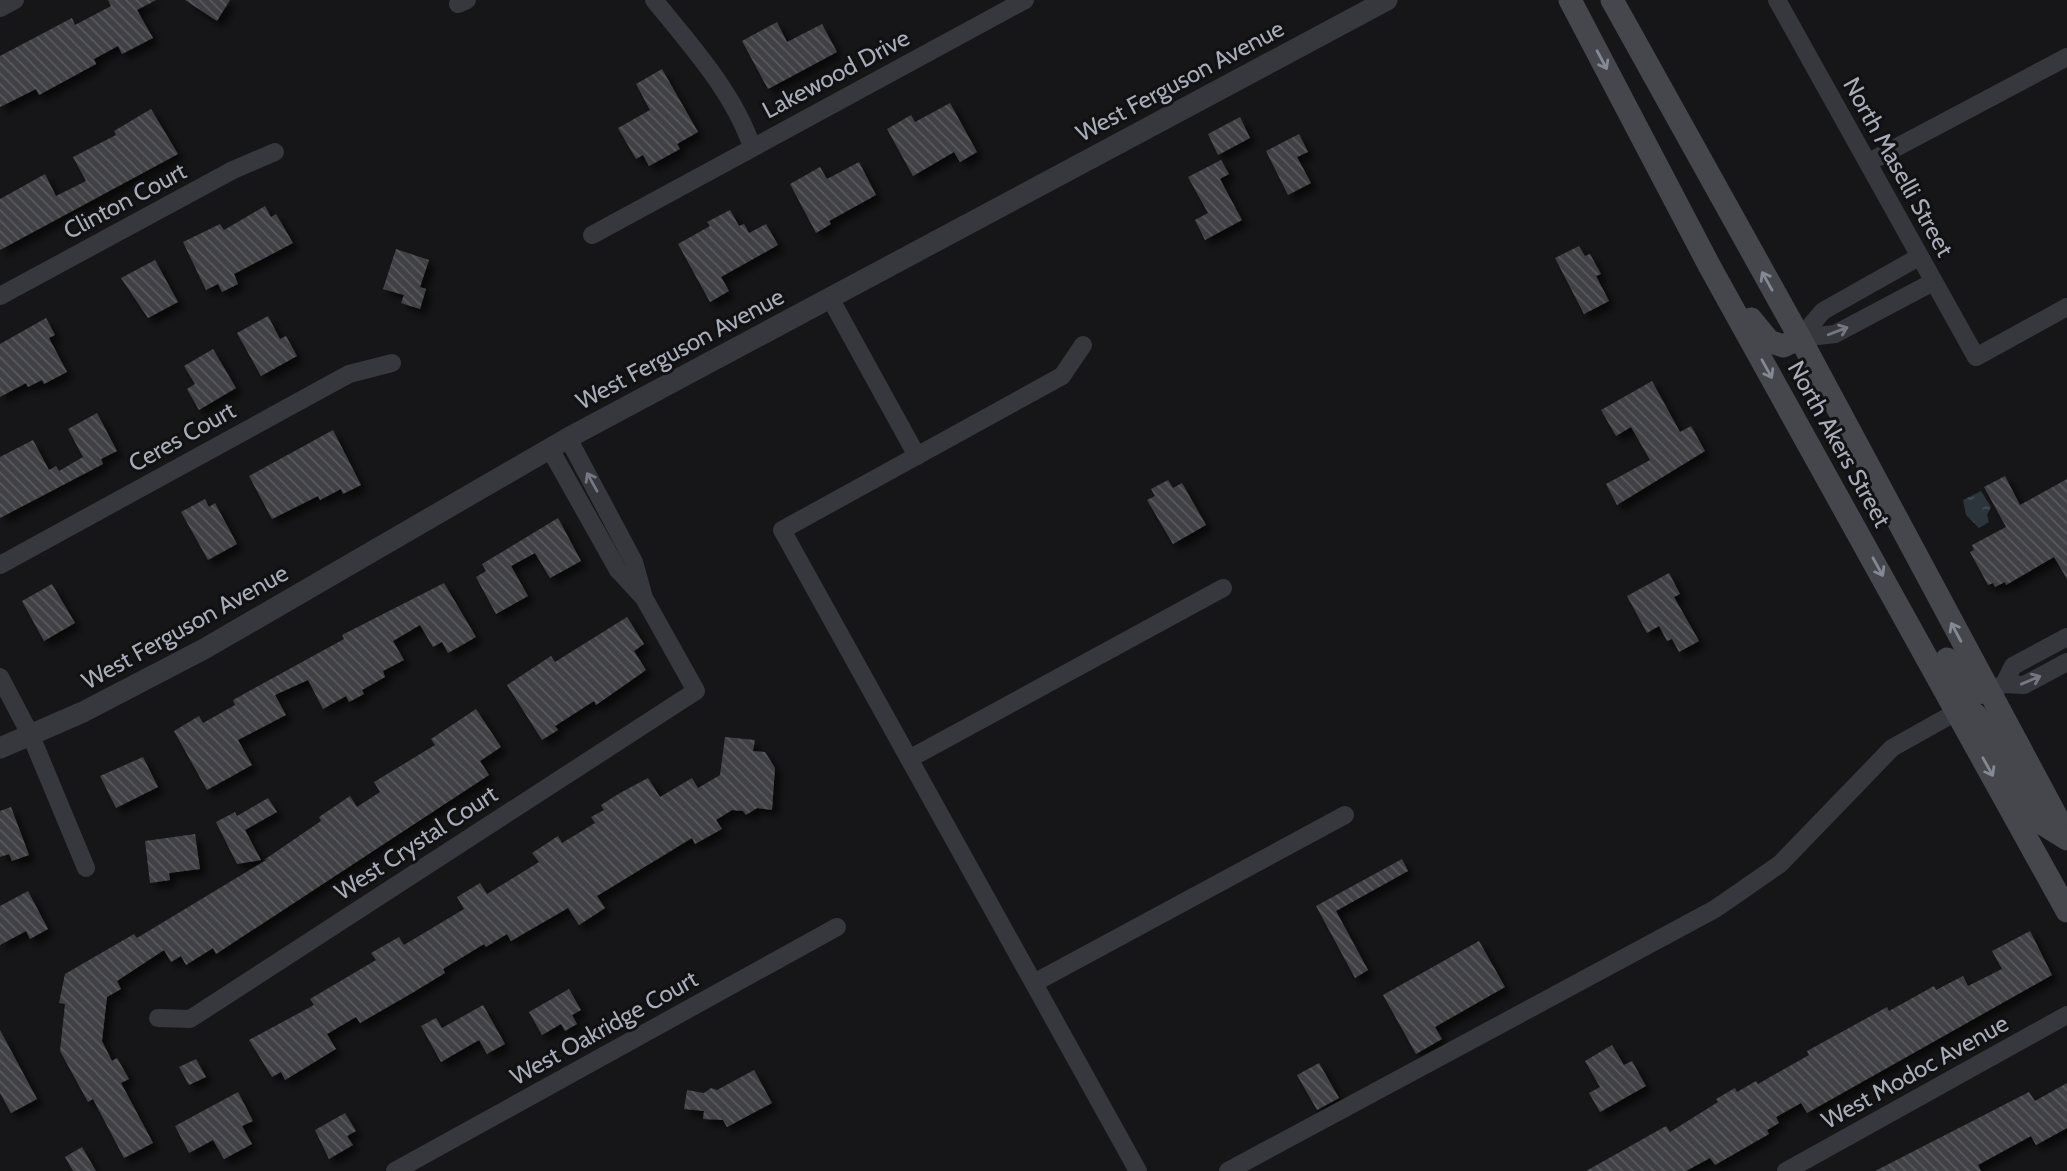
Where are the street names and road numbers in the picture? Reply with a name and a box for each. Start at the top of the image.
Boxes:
street label: West Ferguson Avenue [1071,13,1289,148]
street label: Lakewood Drive [757,23,914,124]
street label: North Maselli Street [1837,72,1960,261]
street label: Clinton Court [59,156,191,245]
street label: West Ferguson Avenue [571,281,789,416]
street label: North Akers Street [1782,355,1897,532]
street label: Ceres Court [123,395,240,478]
street label: West Ferguson Avenue [77,558,293,695]
street label: West Crystal Court [329,779,503,906]
street label: West Oakridge Court [505,964,702,1091]
street label: West Modoc Avenue [1816,1008,2013,1135]

